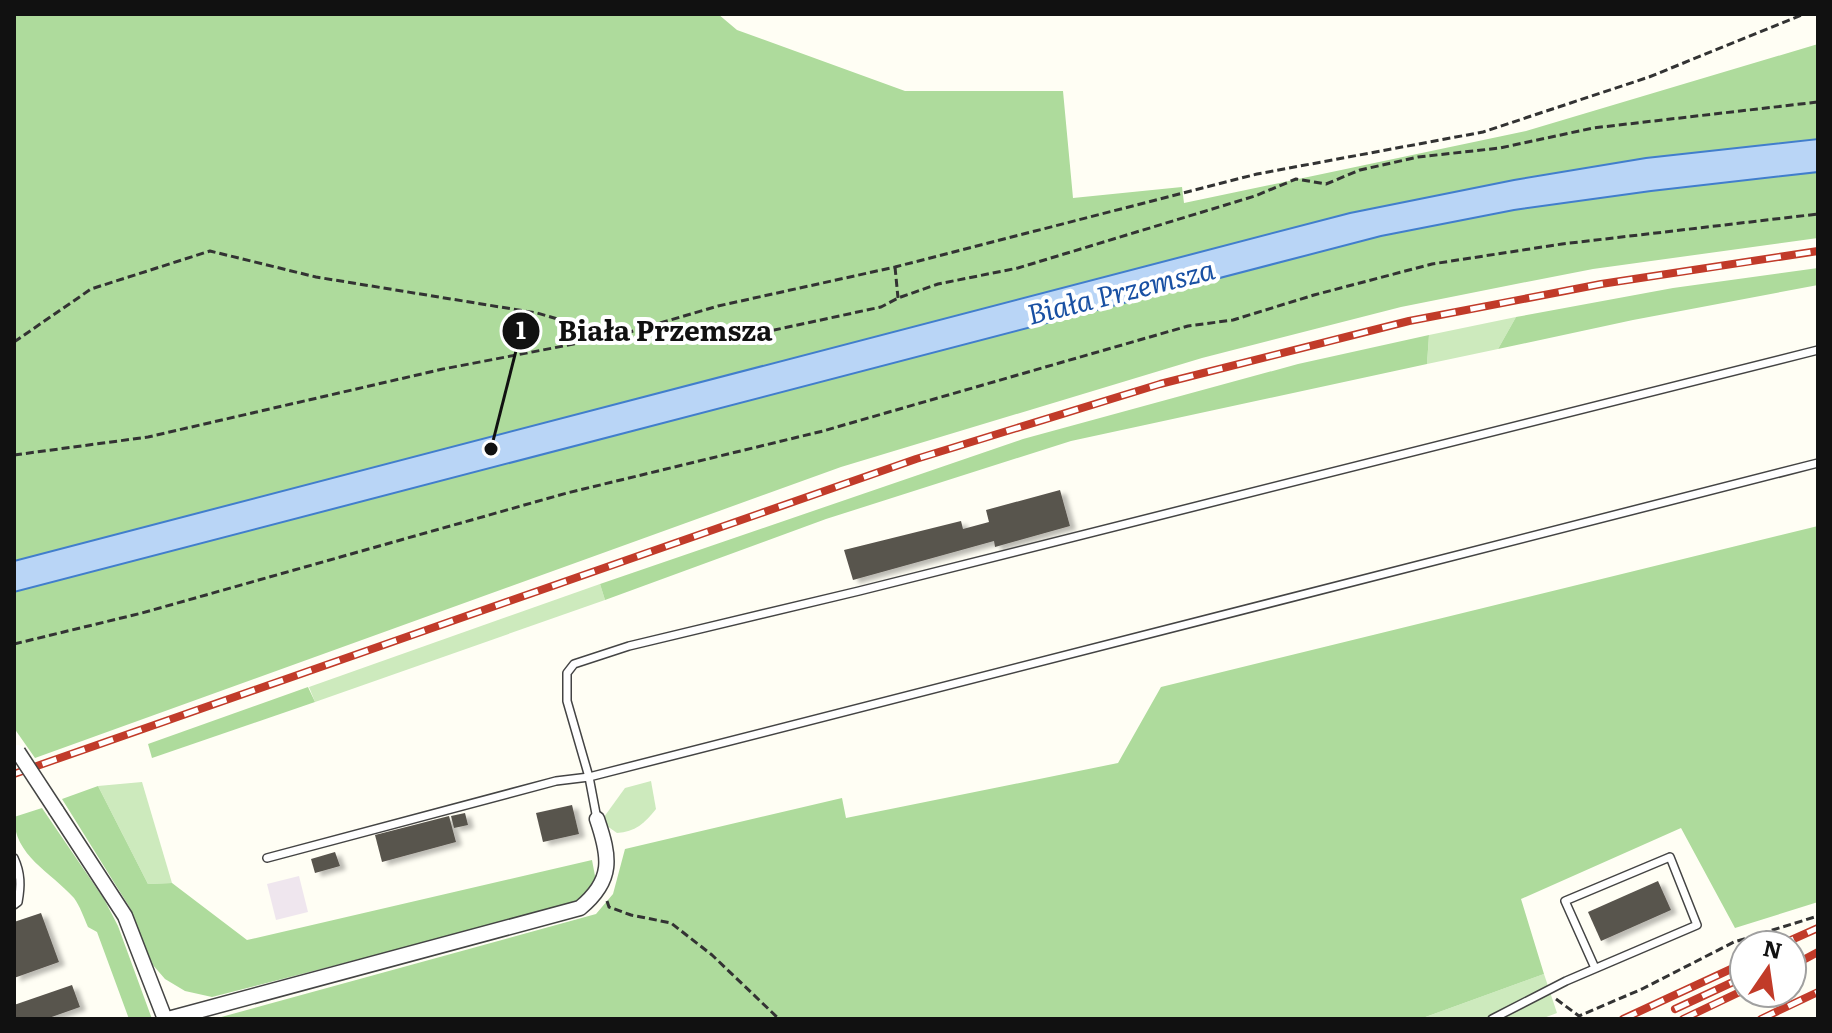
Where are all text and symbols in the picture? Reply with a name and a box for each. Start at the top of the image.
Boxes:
water label: Biała Przemsza [1022,246,1219,334]
callout: Biała Przemsza [501,305,788,357]
text: Biała Przemsza [558,308,773,350]
text: 1 [516,311,526,346]
north arrow [1728,929,1808,1009]
text: N [1760,930,1786,966]

